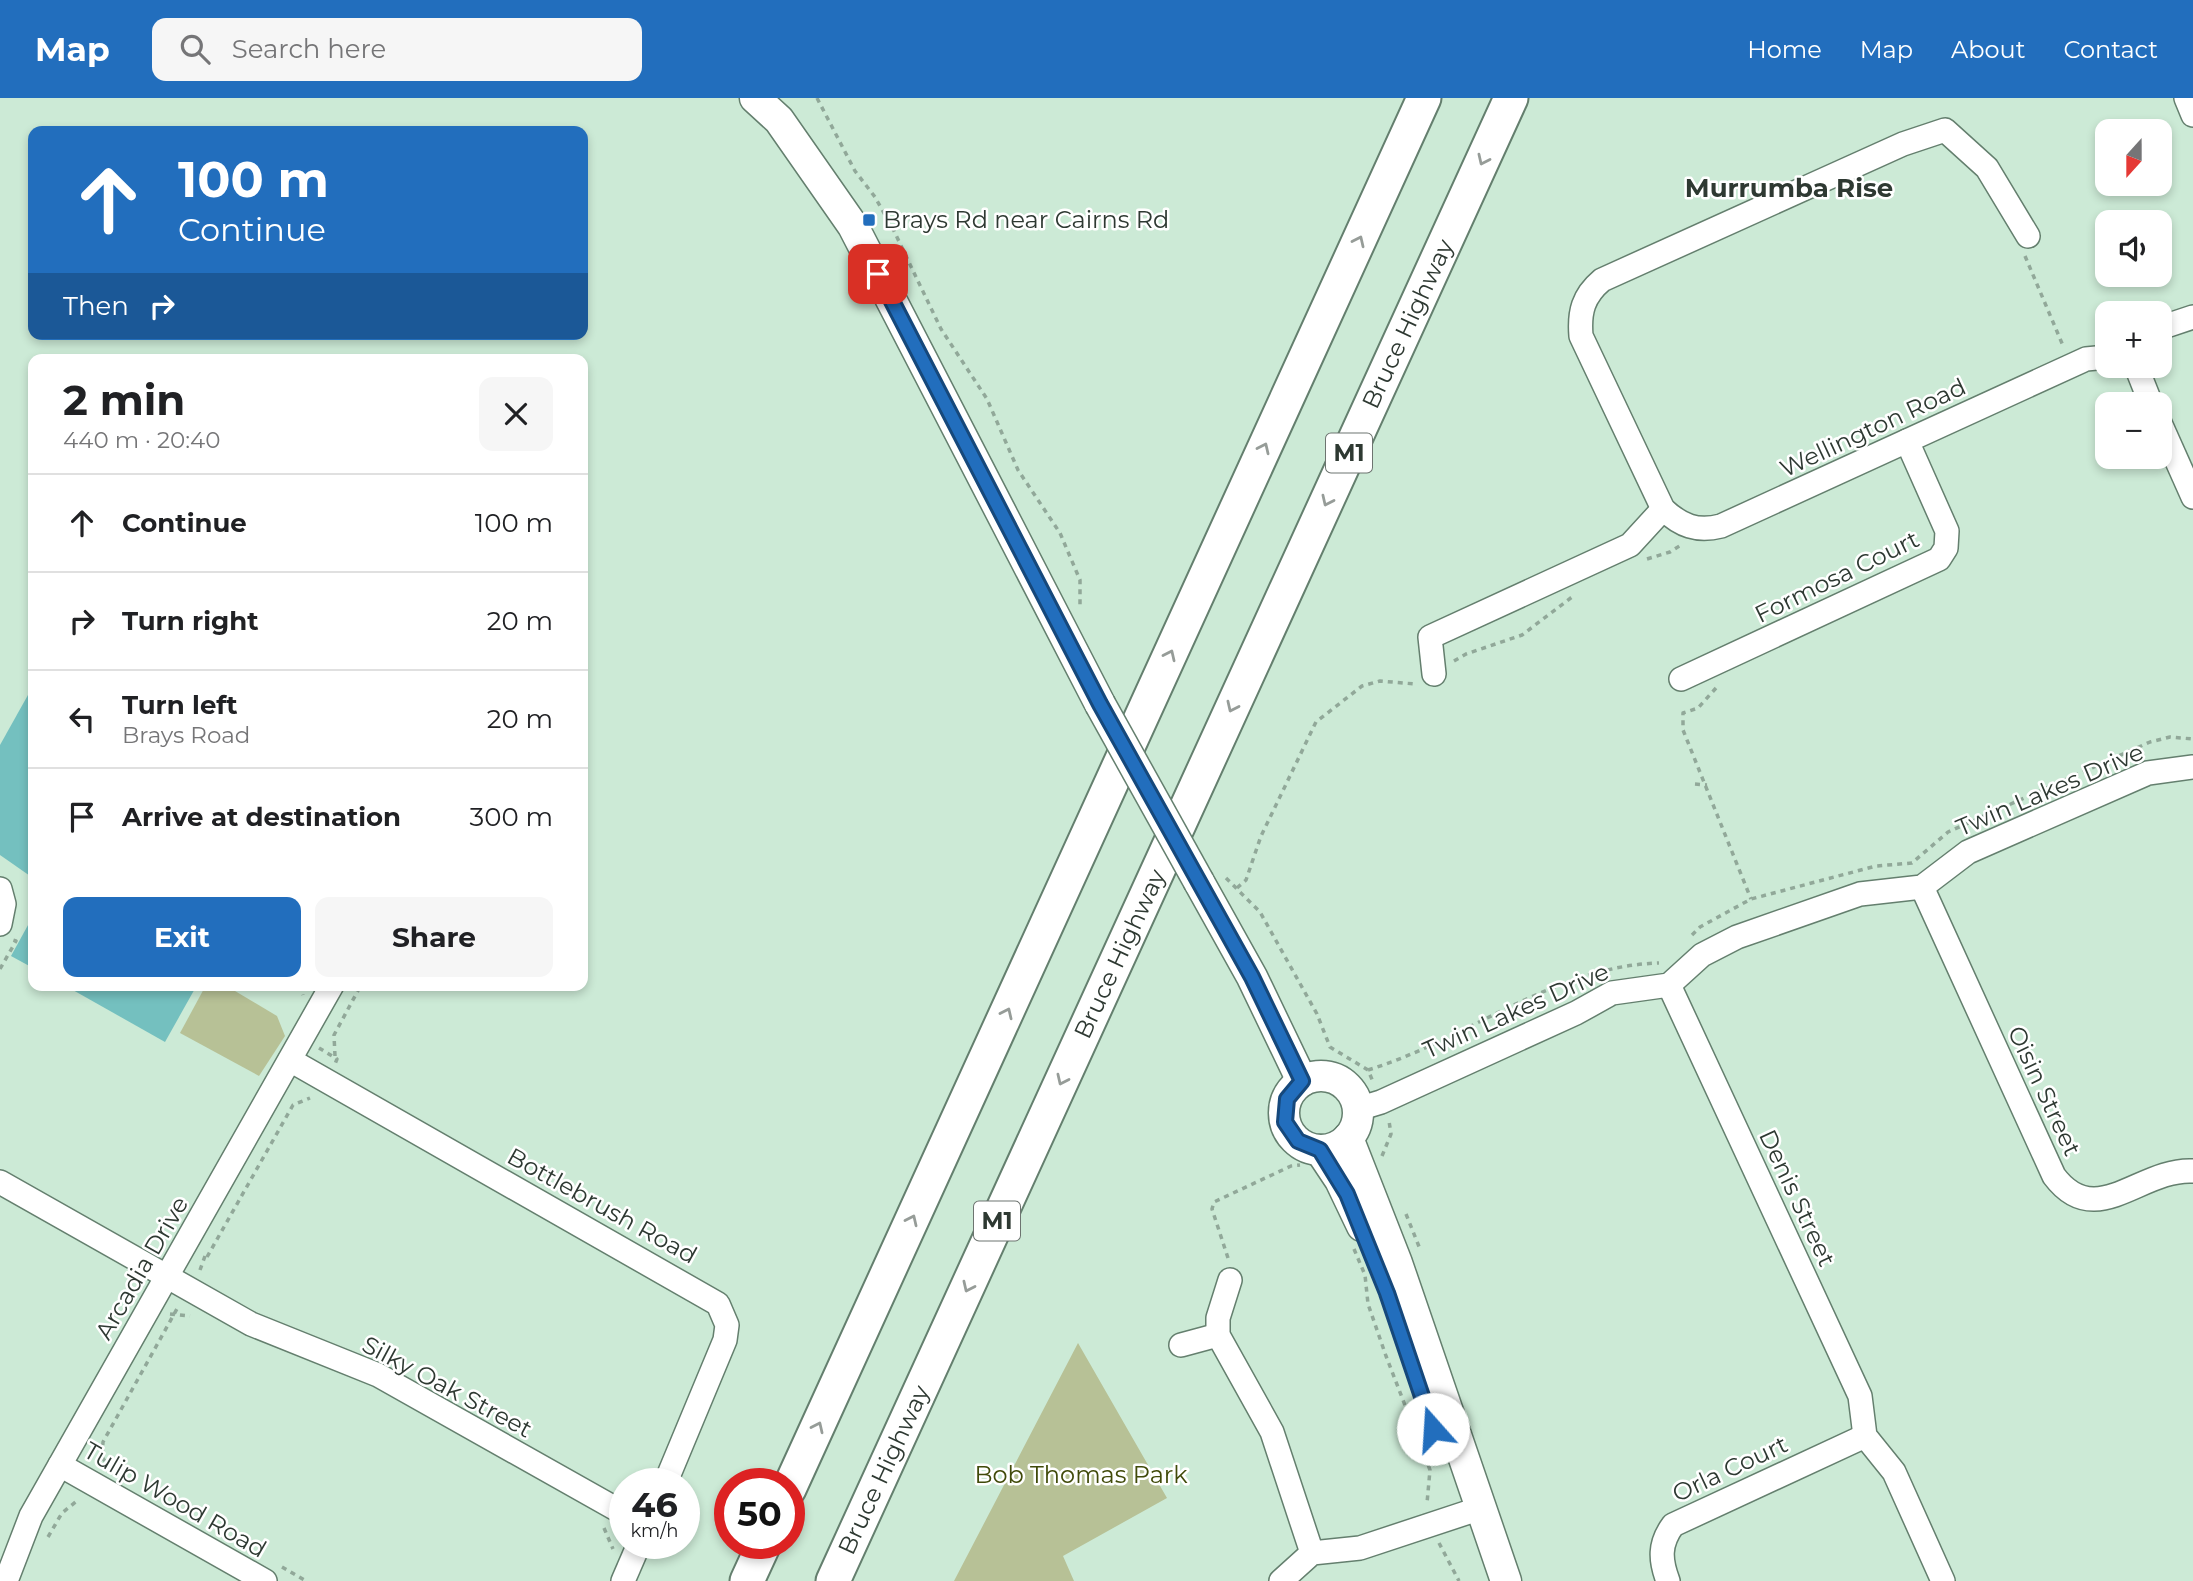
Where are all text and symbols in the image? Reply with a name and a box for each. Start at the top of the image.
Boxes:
search box [152,18,642,81]
text: Map [35,29,110,69]
icon: search [176,30,214,68]
text: Search here [232,33,386,65]
text: Home [1747,35,1822,64]
text: Map [1860,35,1913,64]
text: About [1951,35,2025,64]
text: Contact [2063,35,2158,64]
north arrow [2095,119,2172,196]
map controls [2095,119,2172,469]
text: 100 m [178,150,329,209]
one-way arrow [1477,153,1491,165]
icon: ahead [63,154,154,245]
district label: Murrumba Rise [1685,172,1893,204]
place label: Brays Rd near Cairns Rd [883,205,1169,234]
text: Continue [178,210,326,249]
button: sound [2095,210,2172,287]
marker: Brays Rd near Cairns Rd [861,212,877,228]
street label: Bruce Highway [1356,234,1459,413]
one-way arrow [1351,236,1365,249]
pin [848,244,908,304]
icon: arrive [859,255,897,293]
icon: right [143,287,181,325]
text: Then [63,290,129,322]
button: + [2095,301,2172,378]
street label: Wellington Road [1775,372,1970,483]
text: 2 min [63,374,185,426]
button: close [479,377,553,451]
button: − [2095,392,2172,469]
text: 440 m · 20:40 [63,426,220,454]
road number: M1 [1326,434,1372,472]
one-way arrow [1256,443,1270,455]
one-way arrow [1321,493,1335,506]
icon: ahead [63,504,101,542]
text: Continue [122,507,247,539]
text: 100 m [475,507,553,539]
street label: Formosa Court [1750,524,1924,629]
icon: right [63,602,101,640]
text: Turn right [122,605,258,637]
text: 20 m [487,605,553,637]
one-way arrow [1162,650,1176,662]
text: Turn left [122,689,238,721]
icon: left [63,700,101,738]
one-way arrow [1226,700,1240,713]
text: 20 m [487,703,553,735]
text: Brays Road [122,721,250,749]
street label: Twin Lakes Drive [1952,737,2148,842]
icon: arrive [63,798,101,836]
text: Arrive at destination [122,801,401,833]
text: 300 m [470,801,553,833]
street label: Bruce Highway [1068,864,1171,1043]
button: Exit [63,897,301,977]
button: Share [315,897,553,977]
street label: Twin Lakes Drive [1418,957,1613,1065]
one-way arrow [999,1008,1013,1020]
street label: Oisin Street [2002,1021,2087,1161]
one-way arrow [1056,1073,1070,1085]
street label: Denis Street [1753,1125,1842,1271]
street label: Bottlebrush Road [502,1141,702,1270]
street label: Arcadia Drive [89,1191,194,1344]
road number: M1 [974,1202,1020,1240]
one-way arrow [904,1215,918,1227]
one-way arrow [962,1279,976,1292]
street label: Silky Oak Street [357,1330,537,1444]
street label: Bruce Highway [832,1380,935,1559]
position arrow [1396,1392,1470,1466]
one-way arrow [810,1422,824,1434]
street label: Orla Court [1668,1429,1792,1508]
street label: Tulip Wood Road [79,1436,272,1564]
park label: Bob Thomas Park [974,1460,1188,1489]
speed limit sign: 50 [714,1468,805,1559]
text: 46 [631,1483,678,1526]
text: km/h [630,1520,679,1542]

